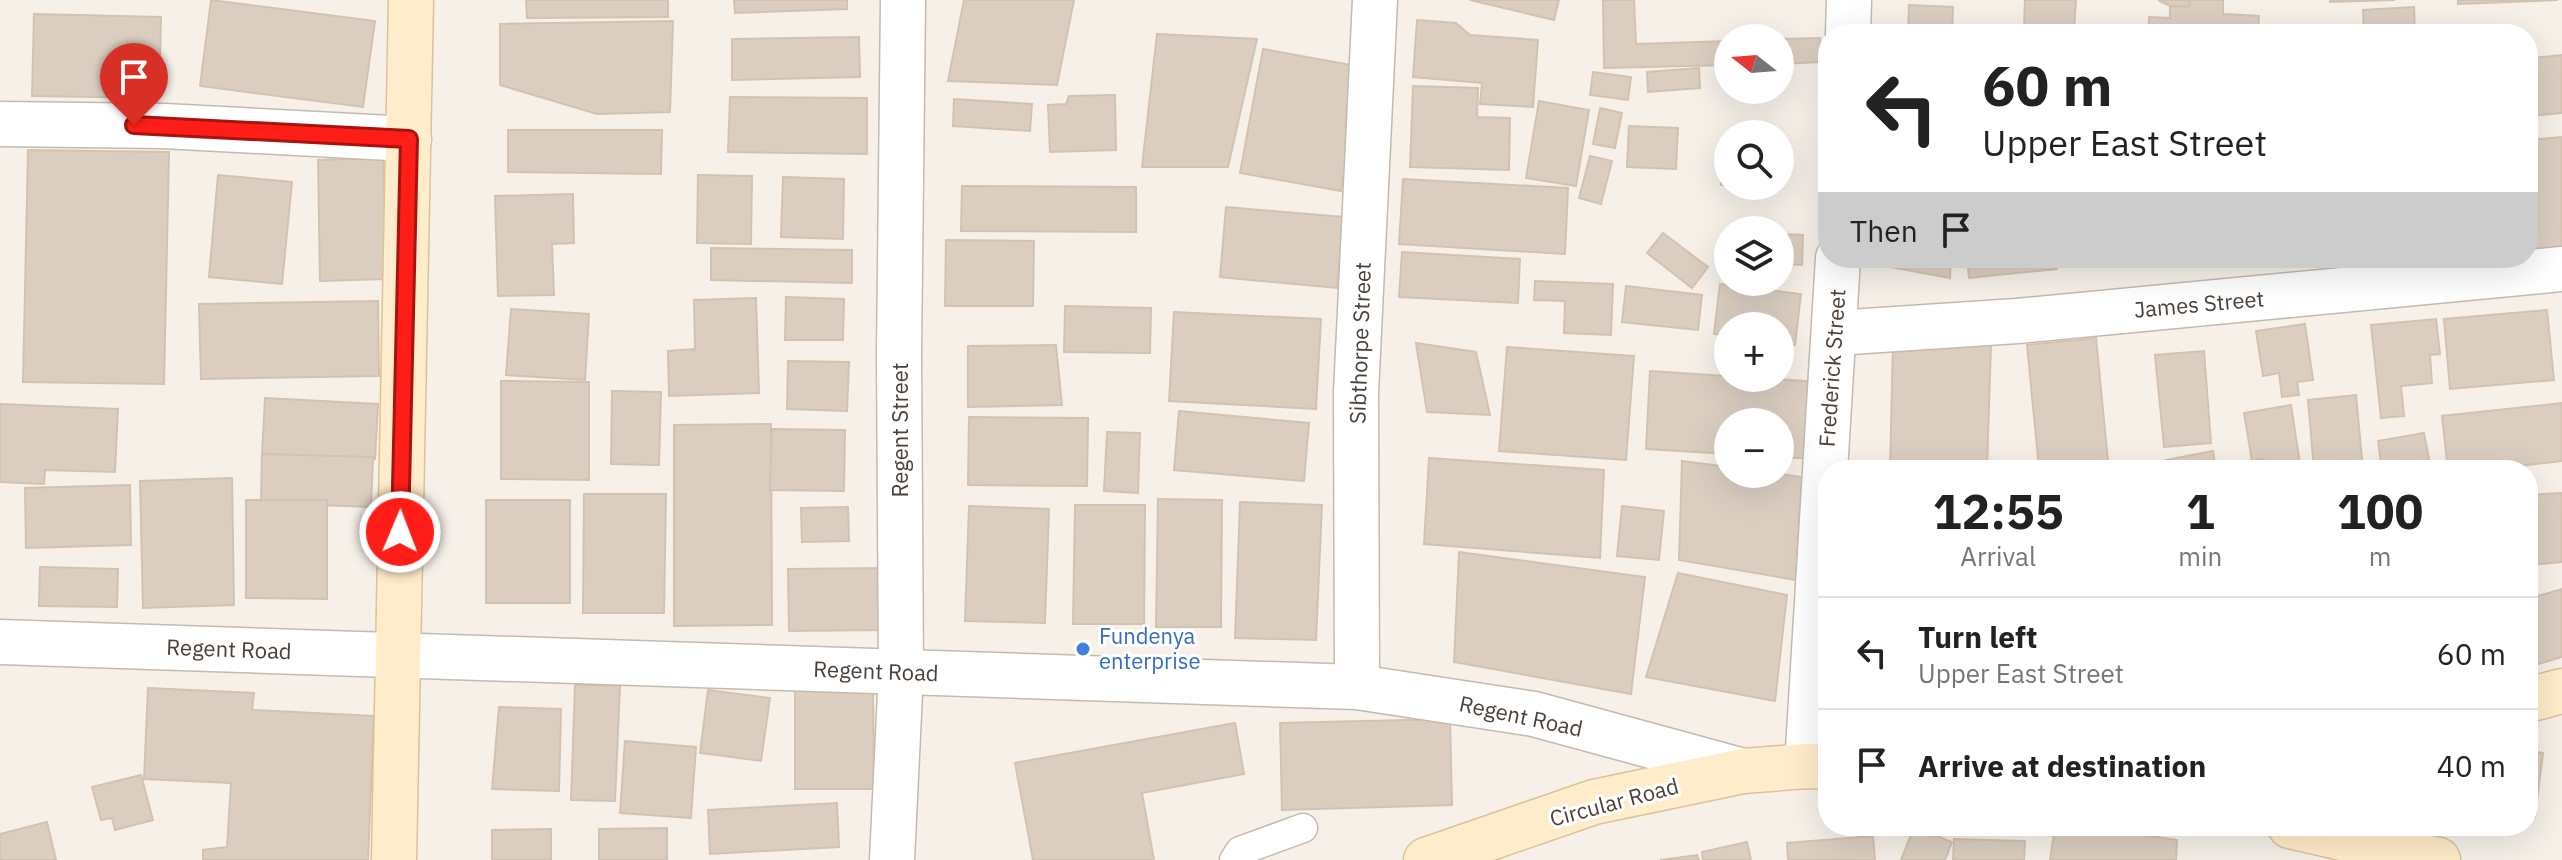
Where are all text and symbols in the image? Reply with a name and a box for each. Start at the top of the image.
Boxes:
north arrow [1714,24,1794,104]
map controls [1714,24,1794,488]
pin [100,43,168,125]
text: 60 m [1982,49,2112,121]
icon: arrive [112,55,156,99]
icon: left [1850,56,1954,160]
text: Upper East Street [1982,119,2267,166]
button: search [1714,120,1794,200]
icon: arrive [1934,208,1978,252]
text: Then [1850,211,1918,250]
button: layers [1714,216,1794,296]
street label: Sibthorpe Street [1342,262,1377,424]
street label: James Street [2133,283,2265,324]
street label: Frederick Street [1812,288,1851,448]
button: + [1714,312,1794,392]
street label: Regent Street [885,362,914,498]
button: − [1714,408,1794,488]
text: 12:55 [1933,480,2064,542]
text: 1 [2186,480,2215,542]
text: 100 [2337,480,2423,542]
position arrow [358,490,442,574]
text: Arrival [1960,539,2036,573]
text: min [2178,539,2222,573]
text: m [2369,539,2391,573]
text: Turn left [1918,617,2037,656]
place label: Fundenya enterprise [1099,621,1201,675]
icon: left [1850,631,1894,675]
street label: Regent Road [166,632,292,665]
text: 60 m [2437,634,2506,673]
marker: Fundenya enterprise [1074,640,1092,658]
street label: Regent Road [813,654,939,687]
text: Upper East Street [1918,656,2124,690]
street label: Regent Road [1457,688,1585,743]
icon: arrive [1850,743,1894,787]
text: Arrive at destination [1918,746,2206,785]
text: 40 m [2437,746,2506,785]
street label: Circular Road [1546,770,1682,833]

